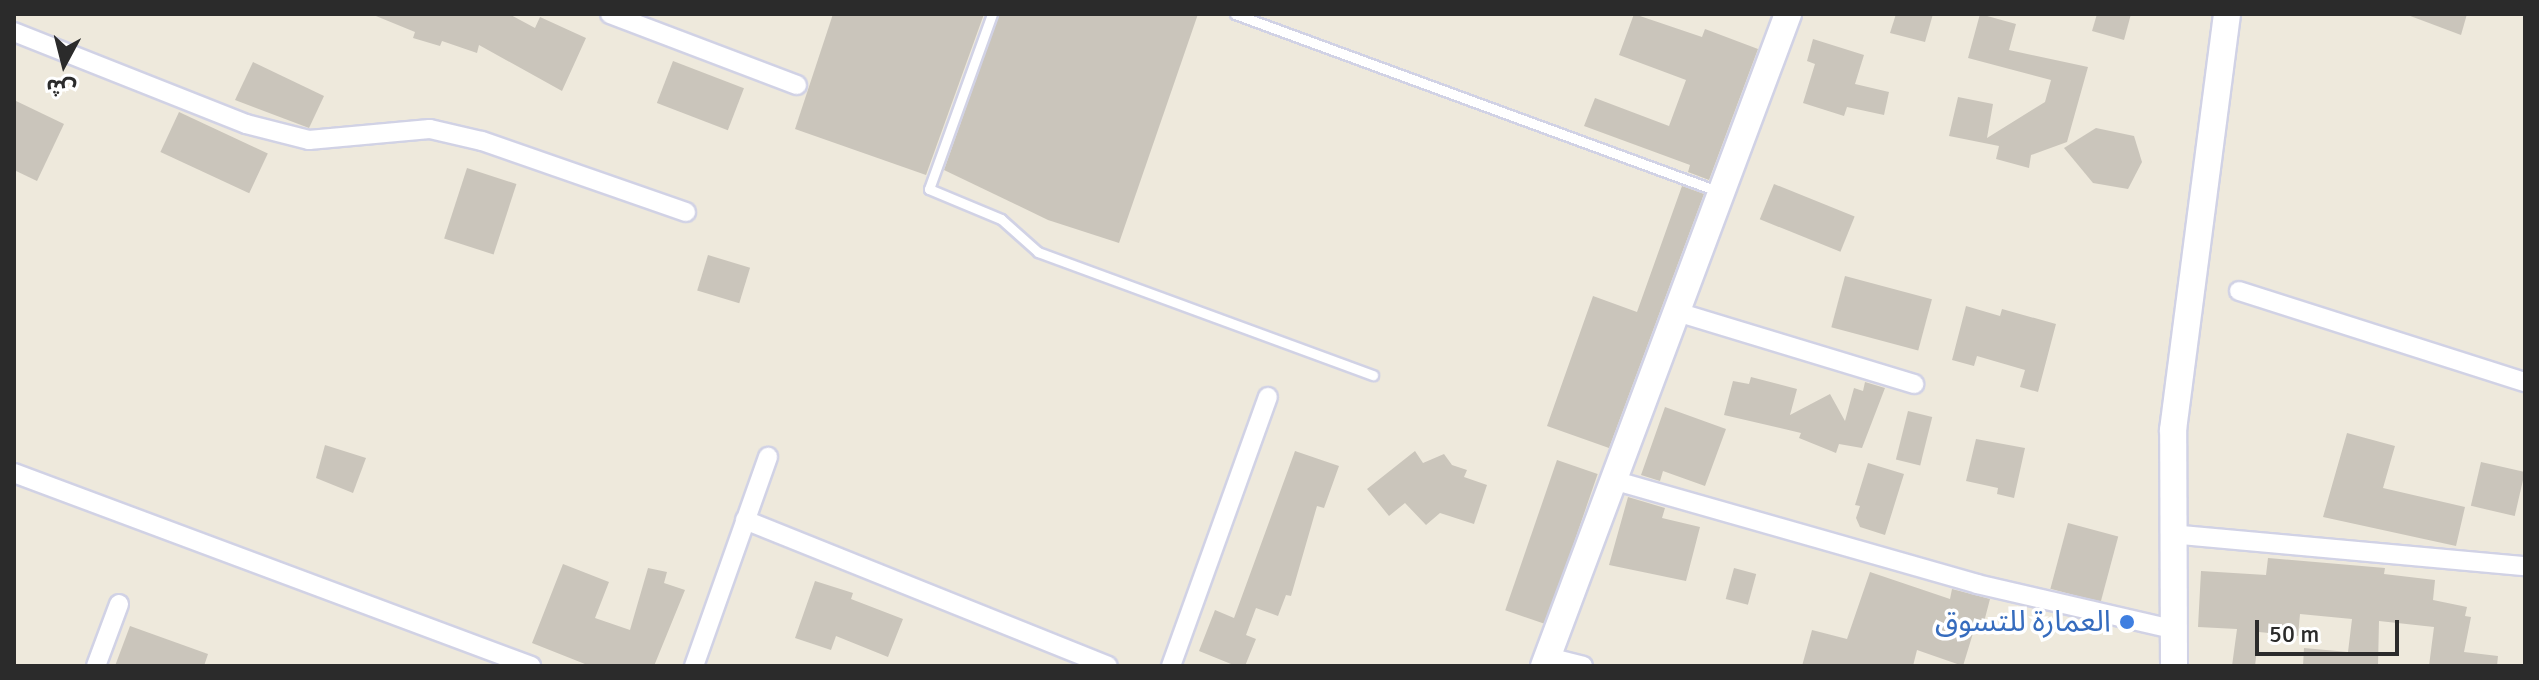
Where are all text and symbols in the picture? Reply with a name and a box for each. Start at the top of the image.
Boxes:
north arrow [24,24,104,104]
text: ش [44,73,78,104]
place label: العمارة للتسوق [1935,604,2111,640]
scale bar [2259,604,2403,654]
marker: العمارة للتسوق [2118,613,2136,631]
text: 50 m [2269,619,2319,649]

